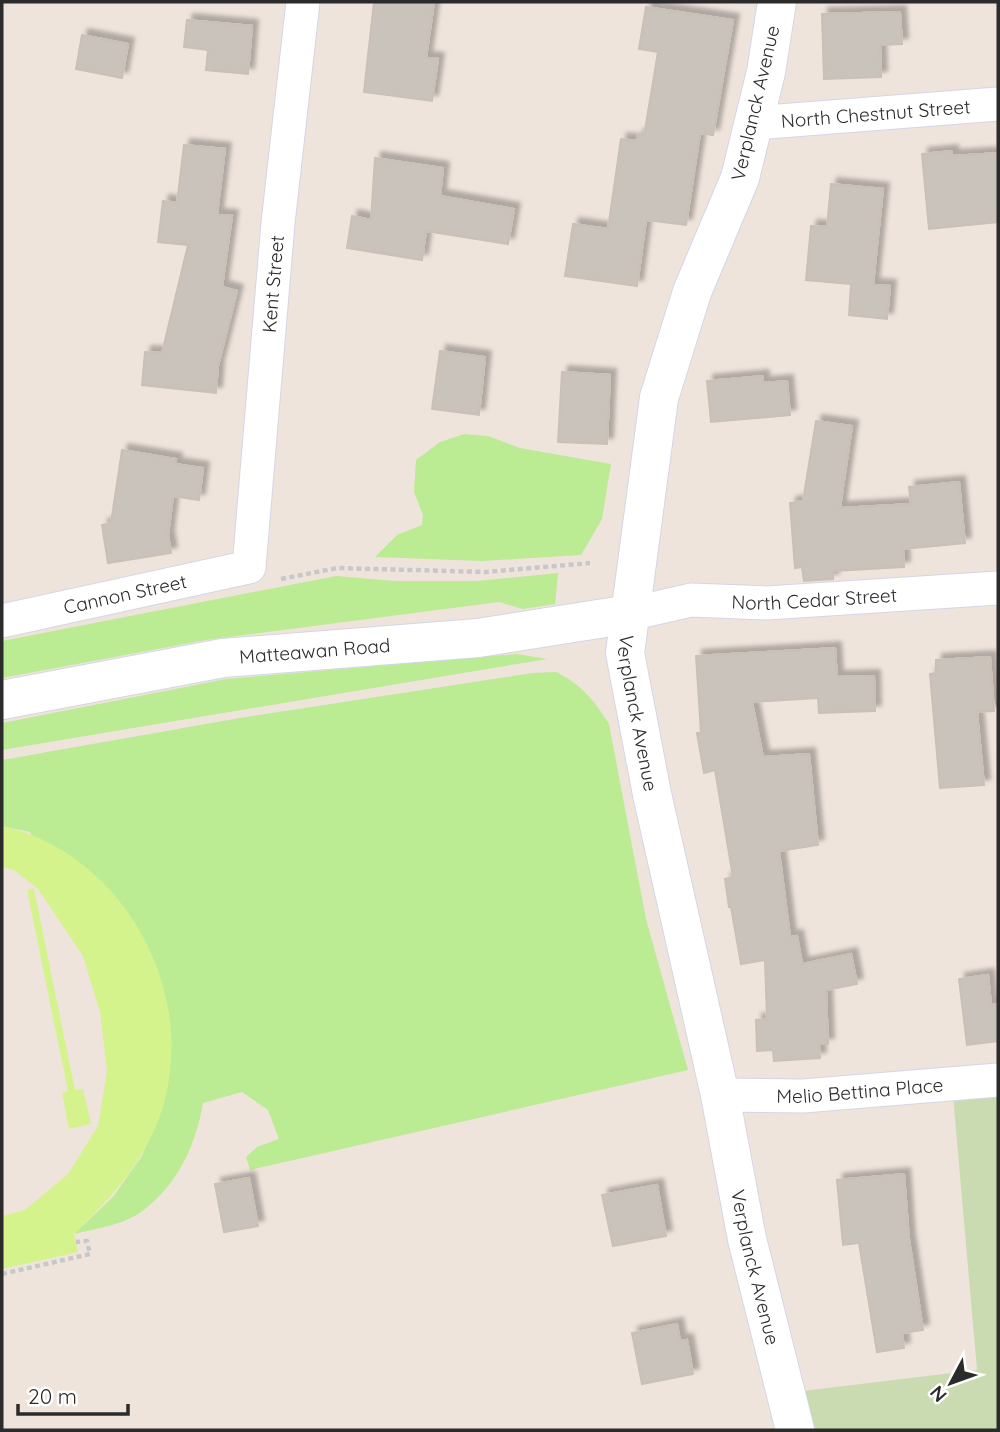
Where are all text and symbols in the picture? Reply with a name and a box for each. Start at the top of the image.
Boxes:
street label: Verplanck Avenue [725,23,785,183]
street label: North Chestnut Street [780,94,971,133]
street label: Kent Street [257,234,289,334]
street label: Cannon Street [61,569,189,619]
street label: North Cedar Street [731,583,898,615]
street label: Matteawan Road [238,633,391,669]
street label: Verplanck Avenue [613,633,663,793]
street label: Melio Bettina Place [776,1073,944,1108]
street label: Verplanck Avenue [726,1188,785,1347]
north arrow [916,1348,986,1418]
scale bar [18,1372,128,1416]
text: N [925,1381,952,1407]
text: 20 m [28,1383,77,1409]

